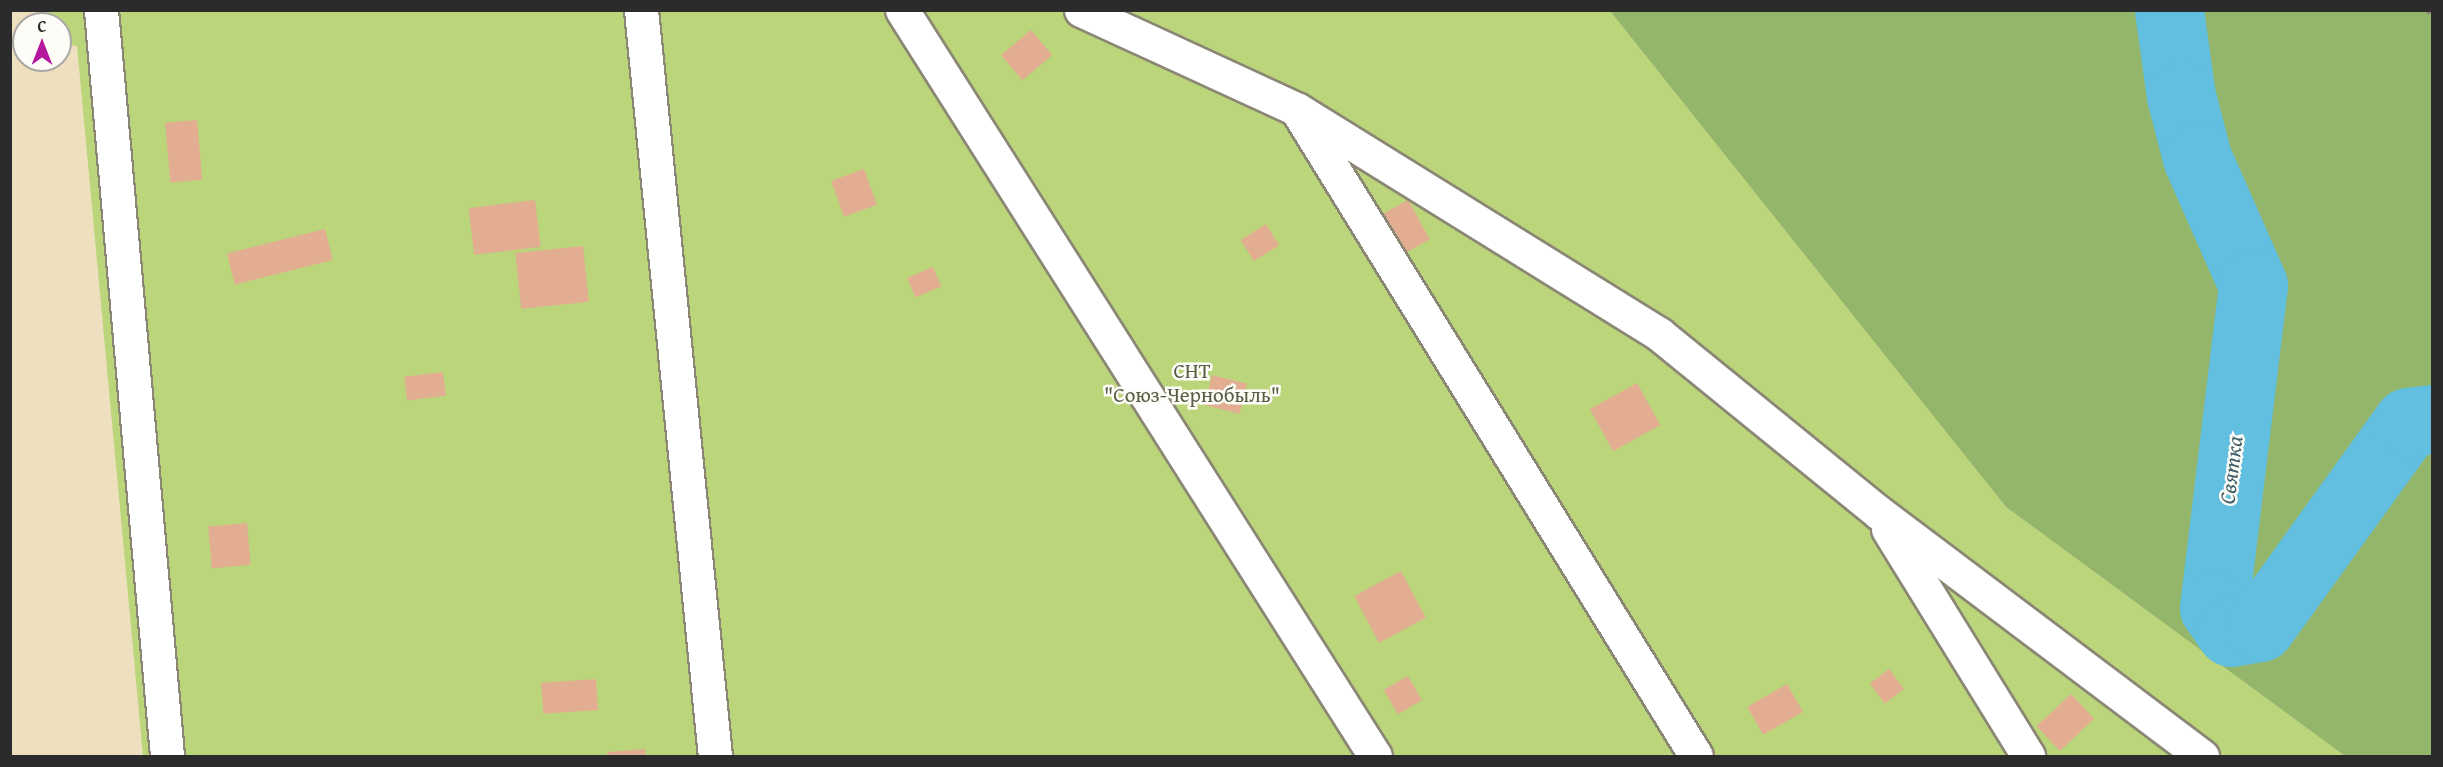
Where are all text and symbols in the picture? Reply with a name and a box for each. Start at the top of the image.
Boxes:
north arrow [12,12,72,72]
text: С [37,14,47,38]
park label: СНТ "Союз-Чернобыль" [1104,358,1280,408]
water label: Святка [2214,434,2248,506]

